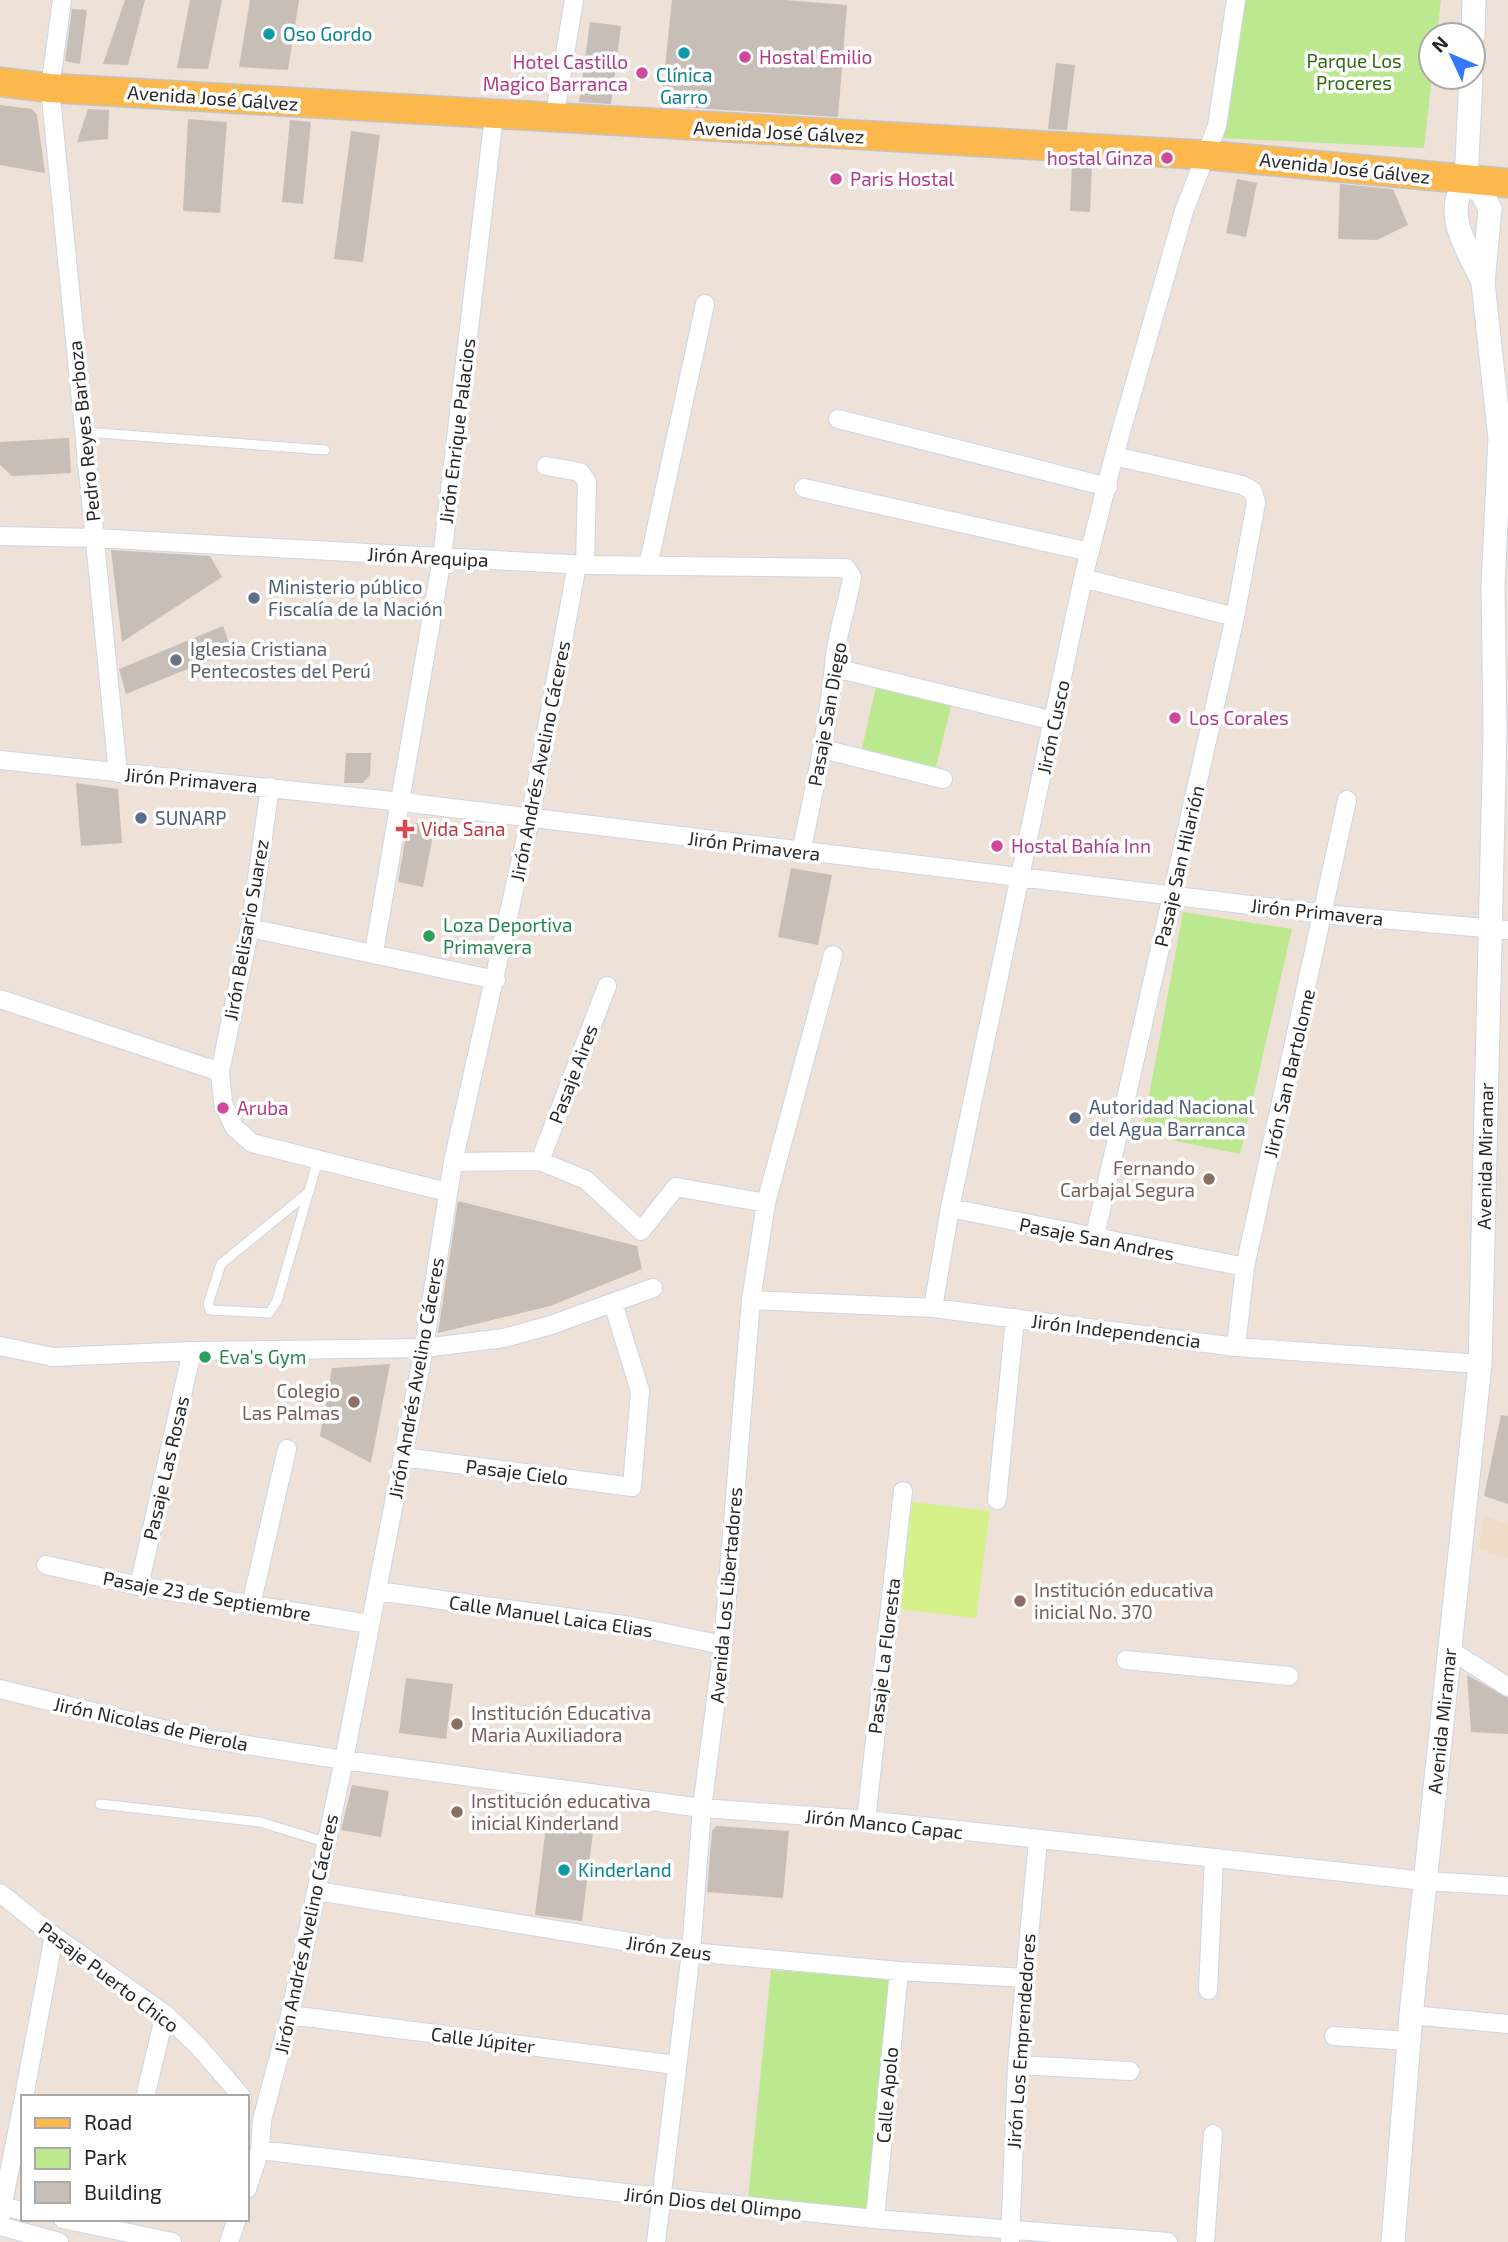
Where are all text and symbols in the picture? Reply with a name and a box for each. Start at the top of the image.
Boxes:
north arrow [1417,21,1487,91]
place label: Oso Gordo [283,22,372,45]
marker: Oso Gordo [261,26,277,42]
text: N [1426,31,1452,57]
marker: Clínica Garro [676,45,692,61]
place label: Hostal Emilio [759,45,872,68]
marker: Hostal Emilio [737,49,753,65]
park label: Parque Los Proceres [1306,49,1402,94]
place label: Hotel Castillo Magico Barranca [483,50,628,95]
place label: Clínica Garro [656,63,712,108]
marker: Hotel Castillo Magico Barranca [634,65,650,81]
street label: Avenida José Gálvez [127,80,299,115]
street label: Avenida José Gálvez [693,116,865,147]
place label: hostal Ginza [1047,146,1153,169]
street label: Avenida José Gálvez [1259,147,1431,188]
marker: hostal Ginza [1159,150,1175,166]
place label: Paris Hostal [850,167,955,190]
marker: Paris Hostal [828,171,844,187]
street label: Jirón Enrique Palacios [434,337,479,525]
street label: Pedro Reyes Barboza [63,339,104,523]
street label: Jirón Arequipa [367,542,489,571]
place label: Ministerio público Fiscalía de la Nación [268,575,443,620]
marker: Ministerio público Fiscalía de la Nación [246,590,262,606]
place label: Iglesia Cristiana Pentecostes del Perú [190,637,371,682]
street label: Jirón Andrés Avelino Cáceres [505,639,574,883]
street label: Pasaje San Diego [803,640,851,788]
marker: Iglesia Cristiana Pentecostes del Perú [168,652,184,668]
street label: Jirón Cusco [1031,678,1074,776]
place label: Los Corales [1189,706,1289,729]
marker: Los Corales [1167,710,1183,726]
street label: Jirón Primavera [124,762,259,797]
street label: Pasaje San Hilarión [1149,783,1208,949]
place label: SUNARP [155,806,226,829]
marker: SUNARP [133,810,149,826]
place label: Vida Sana [421,817,505,840]
marker: Vida Sana [395,819,415,839]
street label: Jirón Primavera [686,826,822,865]
place label: Hostal Bahía Inn [1011,834,1151,857]
street label: Jirón Belisario Suarez [218,838,273,1022]
marker: Hostal Bahía Inn [989,838,1005,854]
street label: Jirón Primavera [1249,893,1385,930]
place label: Loza Deportiva Primavera [443,913,572,958]
marker: Loza Deportiva Primavera [421,928,437,944]
street label: Jirón San Bartolome [1258,986,1319,1159]
street label: Pasaje Aires [543,1021,602,1127]
street label: Avenida Miramar [1472,1082,1497,1230]
place label: Autoridad Nacional del Agua Barranca [1089,1095,1255,1140]
place label: Aruba [237,1096,289,1119]
marker: Aruba [215,1100,231,1116]
marker: Autoridad Nacional del Agua Barranca [1067,1110,1083,1126]
place label: Fernando Carbajal Segura [1060,1156,1195,1201]
marker: Fernando Carbajal Segura [1201,1171,1217,1187]
street label: Pasaje San Andres [1017,1212,1177,1265]
street label: Jirón Andrés Avelino Cáceres [383,1255,448,1500]
street label: Jirón Independencia [1030,1309,1202,1352]
place label: Eva's Gym [219,1345,306,1368]
marker: Eva's Gym [197,1349,213,1365]
place label: Colegio Las Palmas [242,1379,340,1424]
street label: Pasaje Las Rosas [138,1394,193,1542]
marker: Colegio Las Palmas [346,1394,362,1410]
street label: Pasaje Cielo [465,1454,570,1489]
street label: Avenida Los Libertadores [705,1486,746,1704]
street label: Pasaje 23 de Septiembre [101,1566,313,1625]
street label: Pasaje La Floresta [863,1577,904,1735]
place label: Institución educativa inicial No. 370 [1034,1578,1214,1623]
street label: Calle Manuel Laica Elias [448,1590,654,1641]
marker: Institución educativa inicial No. 370 [1012,1593,1028,1609]
street label: Avenida Miramar [1422,1646,1461,1795]
street label: Jirón Nicolas de Pierola [52,1692,250,1755]
place label: Institución Educativa Maria Auxiliadora [471,1701,651,1746]
marker: Institución Educativa Maria Auxiliadora [449,1716,465,1732]
place label: Institución educativa inicial Kinderland [471,1789,651,1834]
marker: Institución educativa inicial Kinderland [449,1804,465,1820]
street label: Jirón Manco Capac [804,1804,964,1843]
street label: Jirón Andrés Avelino Cáceres [269,1812,342,2056]
place label: Kinderland [578,1858,672,1881]
marker: Kinderland [556,1862,572,1878]
street label: Pasaje Puerto Chico [35,1916,184,2037]
street label: Jirón Zeus [625,1930,713,1965]
street label: Jirón Los Emprendedores [1001,1932,1040,2149]
street label: Calle Júpiter [430,2022,537,2057]
street label: Calle Apolo [871,2046,902,2144]
legend [21,2095,248,2221]
text: Road [84,2109,132,2134]
text: Park [84,2144,127,2169]
text: Building [84,2179,162,2204]
street label: Jirón Dios del Olimpo [623,2182,803,2223]

